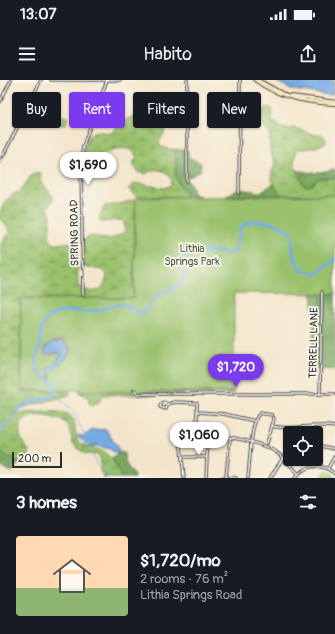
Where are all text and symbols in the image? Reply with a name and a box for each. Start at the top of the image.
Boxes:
text: 13:07 [20,5,56,24]
icon: menu [16,43,38,65]
text: Habito [143,43,192,66]
icon: share [297,43,319,65]
chip: Buy [12,92,61,128]
chip: Rent [69,92,125,128]
chip: Filters [133,92,199,128]
chip: New [207,92,261,128]
pin: $1,690 [55,152,121,186]
text: $1,690 [69,157,107,173]
street label: SPRING ROAD [67,200,82,266]
park label: Lithia Springs Park [164,242,220,268]
street label: TERRELL LANE [306,307,321,379]
pin: $1,720 [203,354,269,388]
text: $1,720 [217,359,255,375]
pin: $1,060 [166,422,232,456]
map controls [283,426,323,466]
button: locate [283,426,323,466]
text: $1,060 [179,427,219,443]
scale bar [12,450,62,469]
text: 200 m [18,452,51,465]
icon: filters [297,491,319,513]
text: 3 homes [16,492,77,513]
text: $1,720/mo [140,550,221,571]
icon: home [48,552,96,600]
text: 2 rooms · 76 m² [140,571,228,587]
text: Lithia Springs Road [140,587,242,603]

